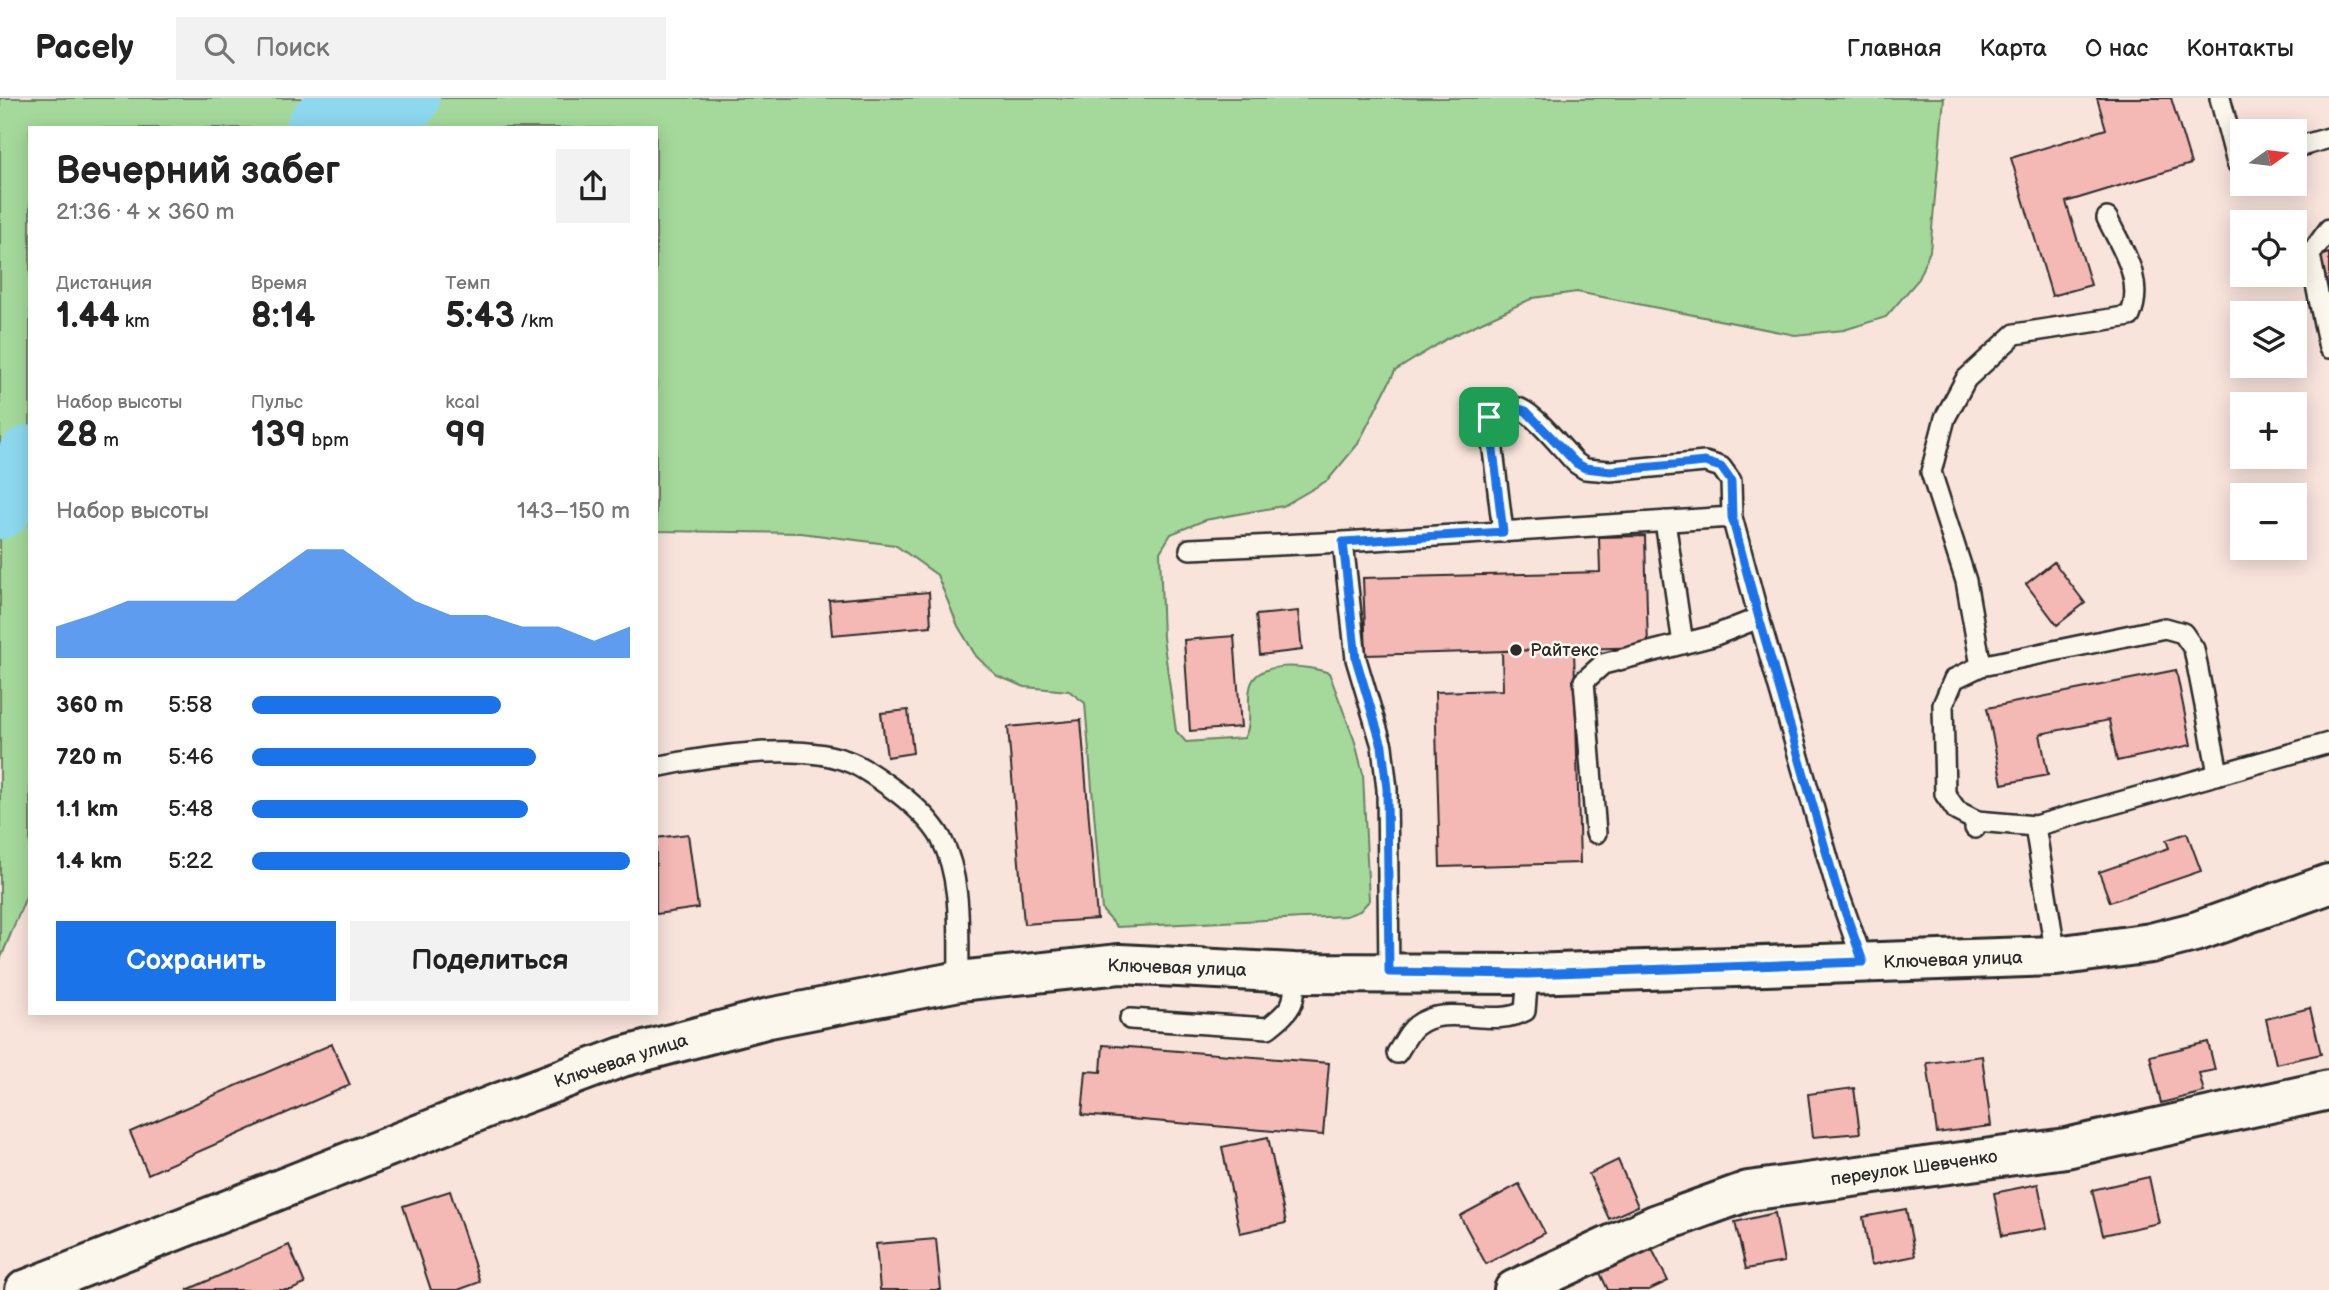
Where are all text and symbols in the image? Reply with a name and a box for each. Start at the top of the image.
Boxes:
search box [176,17,666,80]
text: Pacely [35,28,134,68]
icon: search [200,29,238,67]
text: Поиск [256,33,330,64]
text: Главная [1847,34,1941,63]
text: Карта [1979,34,2047,63]
text: О нас [2085,34,2148,63]
text: Контакты [2186,34,2294,63]
north arrow [2230,119,2306,196]
map controls [2230,119,2307,560]
text: Вечерний забег [56,149,340,194]
button: share [556,149,630,223]
text: 21:36 · 4 × 360 m [56,198,235,226]
button: locate [2230,210,2307,287]
text: Дистанция [56,272,152,295]
text: Время [251,272,307,295]
text: Темп [445,272,490,295]
text: 1.44 [56,295,120,338]
text: 8:14 [251,295,315,338]
text: 5:43 [445,295,515,338]
button: layers [2230,301,2307,378]
text: km [120,310,150,333]
text: /km [515,310,554,333]
pin [1459,387,1519,447]
text: Набор высоты [56,391,182,414]
text: Пульс [251,391,303,414]
text: kcal [445,391,479,414]
button: + [2230,392,2307,469]
icon: arrive [1470,398,1508,436]
text: 28 [56,414,98,457]
text: 139 [251,414,306,457]
text: 99 [445,414,486,457]
text: m [98,429,119,452]
text: bpm [306,429,349,452]
button: − [2230,483,2307,560]
text: Набор высоты [56,497,209,525]
text: 143–150 m [517,497,630,525]
place label: Райтекс [1530,640,1599,661]
marker: Райтекс [1508,642,1524,658]
text: 360 m [56,691,124,719]
text: 5:58 [168,691,212,719]
text: 720 m [56,743,122,771]
text: 5:46 [168,743,214,771]
text: 1.1 km [56,795,118,823]
text: 5:48 [168,795,213,823]
text: 1.4 km [56,847,122,875]
text: 5:22 [168,847,213,875]
button: Сохранить [56,921,336,1001]
button: Поделиться [350,921,630,1001]
street label: Ключевая улица [1883,947,2023,973]
street label: Ключевая улица [1107,955,1247,981]
street label: Ключевая улица [552,1029,691,1093]
street label: переулок Шевченко [1829,1146,1999,1190]

